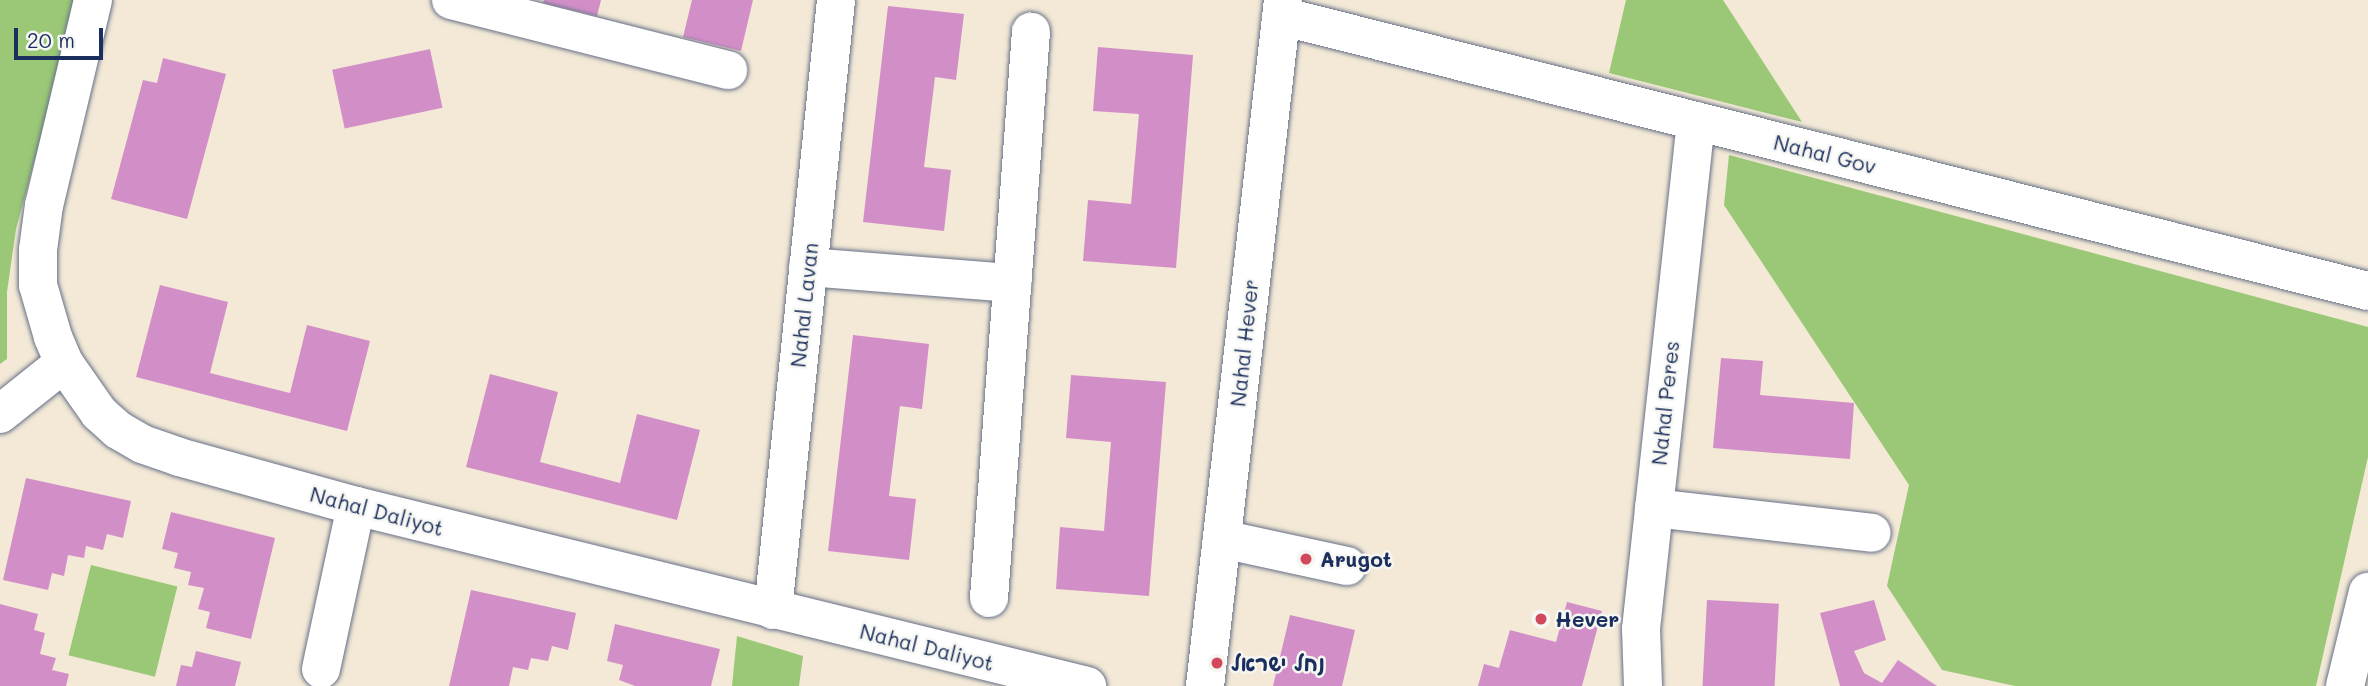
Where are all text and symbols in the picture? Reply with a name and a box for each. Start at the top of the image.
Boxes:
scale bar [18,14,107,58]
text: 20 m [27,26,75,53]
street label: Nahal Gov [1771,129,1879,179]
street label: Nahal Lavan [785,241,823,369]
street label: Nahal Hever [1225,278,1263,408]
street label: Nahal Peres [1646,339,1684,467]
street label: Nahal Daliyot [307,481,447,541]
place label: Arugot [1320,546,1392,572]
marker: Arugot [1298,551,1314,567]
place label: Hever [1555,606,1619,632]
marker: Hever [1533,611,1549,627]
street label: Nahal Daliyot [857,618,997,676]
place label: נחל ישראל [1231,650,1325,676]
marker: נחל ישראל [1209,655,1225,671]

